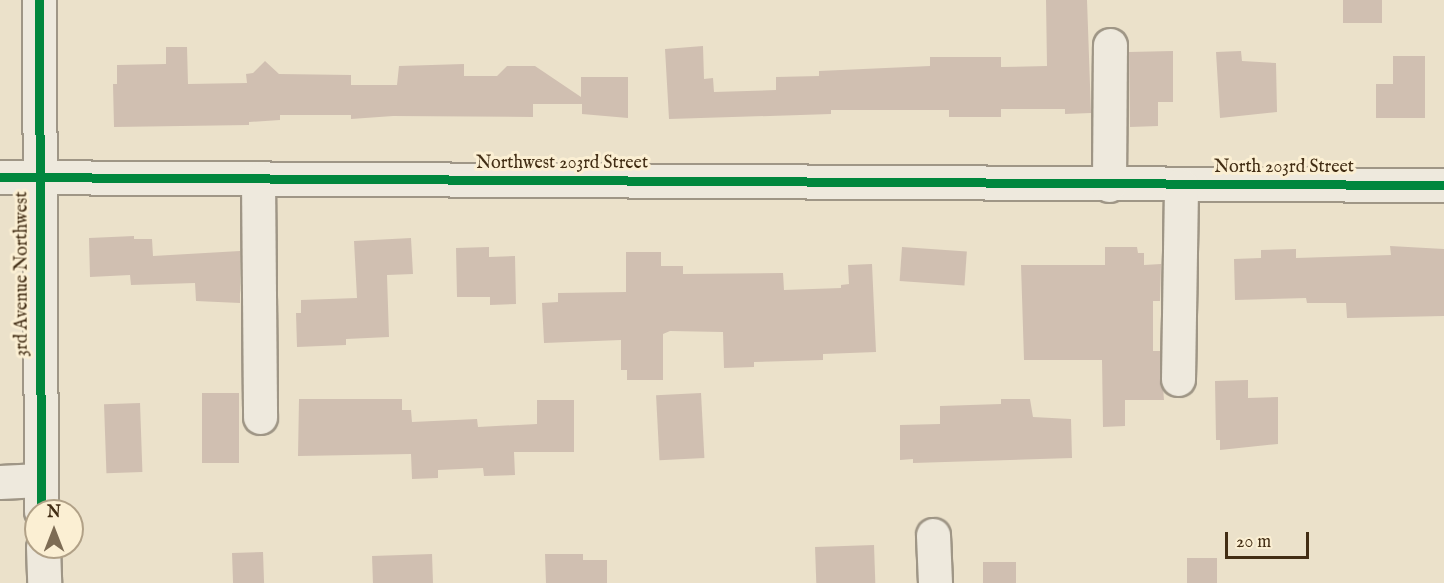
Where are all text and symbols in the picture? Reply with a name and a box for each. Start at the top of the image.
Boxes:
street label: Northwest 203rd Street [476,153,648,175]
street label: North 203rd Street [1214,157,1354,179]
street label: 3rd Avenue Northwest [12,191,34,357]
north arrow [24,499,84,559]
text: N [47,503,61,523]
scale bar [1228,520,1312,558]
text: 20 m [1236,531,1271,554]

